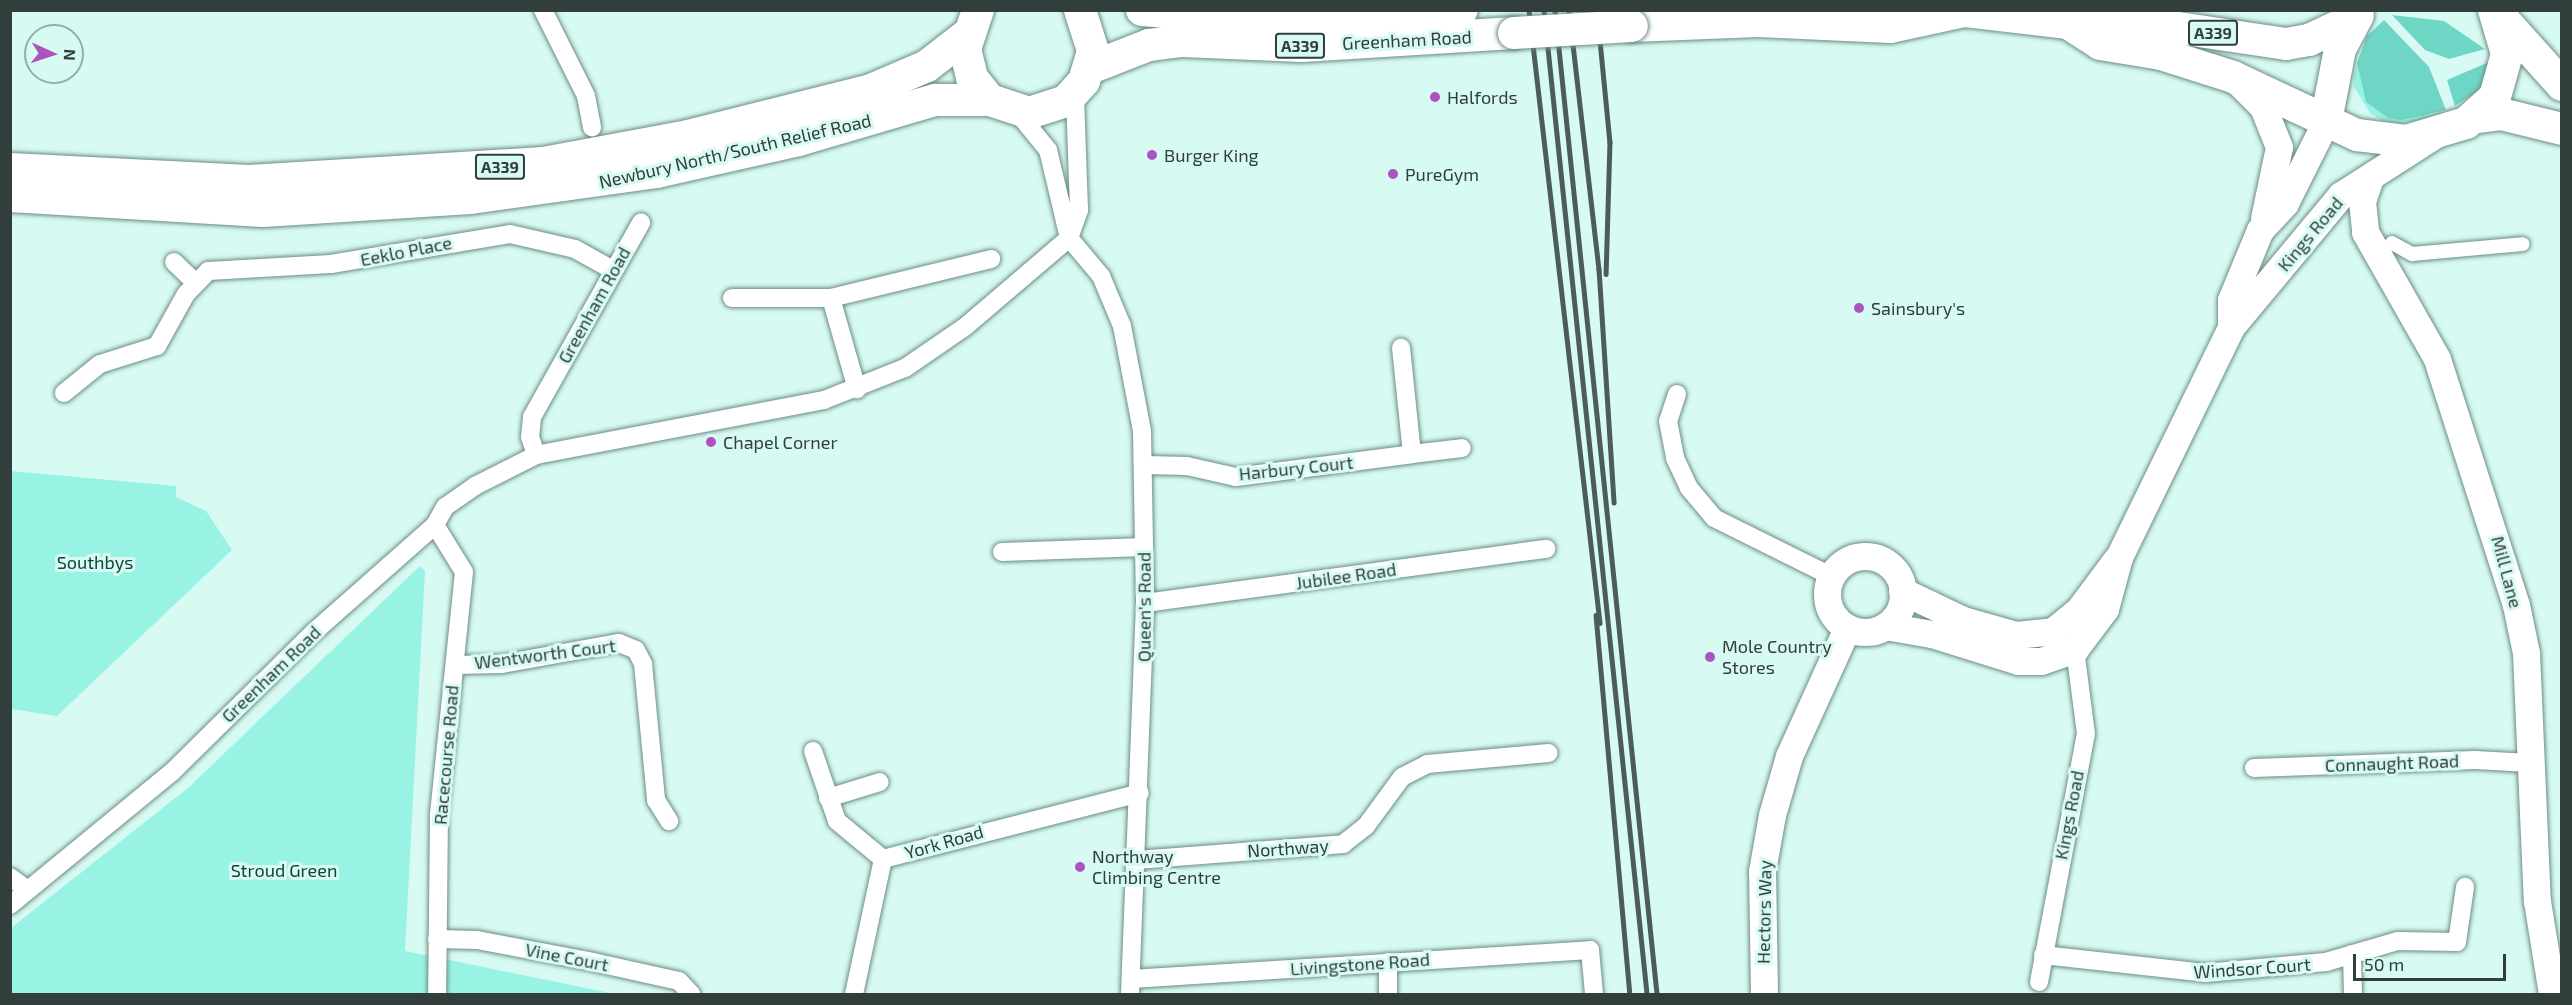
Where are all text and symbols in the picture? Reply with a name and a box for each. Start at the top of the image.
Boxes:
road number: A339 [2188,20,2238,46]
north arrow [24,24,84,84]
street label: Greenham Road [1342,26,1472,54]
road number: A339 [1274,33,1326,59]
text: N [61,49,80,61]
place label: Halfords [1447,86,1518,108]
marker: Halfords [1428,90,1442,104]
street label: Newbury North/South Relief Road [596,109,874,193]
place label: Burger King [1164,144,1259,166]
marker: Burger King [1145,148,1159,162]
road number: A339 [474,154,526,180]
place label: PureGym [1405,163,1479,185]
marker: PureGym [1386,167,1400,181]
street label: Kings Road [2273,193,2347,275]
street label: Eeklo Place [358,232,454,270]
street label: Greenham Road [553,243,635,367]
place label: Sainsbury's [1871,297,1965,319]
marker: Sainsbury's [1852,301,1866,315]
place label: Chapel Corner [723,431,838,453]
marker: Chapel Corner [704,435,718,449]
street label: Harbury Court [1238,451,1354,485]
street label: Mill Lane [2487,533,2527,611]
park label: Southbys [57,551,133,573]
street label: Queen's Road [1133,552,1155,662]
street label: Jubilee Road [1294,558,1398,594]
street label: Greenham Road [217,621,325,727]
street label: Wentworth Court [473,635,617,673]
place label: Mole Country Stores [1722,636,1832,678]
marker: Mole Country Stores [1703,650,1717,664]
street label: Racecourse Road [429,684,463,826]
street label: Connaught Road [2324,750,2460,776]
street label: Kings Road [2050,769,2088,861]
street label: York Road [902,820,986,864]
street label: Northway [1247,834,1329,862]
place label: Northway Climbing Centre [1092,846,1221,888]
park label: Stroud Green [231,859,337,881]
marker: Northway Climbing Centre [1073,860,1087,874]
street label: Hectors Way [1752,860,1776,964]
street label: Vine Court [524,938,610,976]
scale bar [2356,942,2509,980]
street label: Livingstone Road [1289,948,1431,980]
street label: Windsor Court [2193,953,2311,983]
text: 50 m [2364,953,2404,975]

